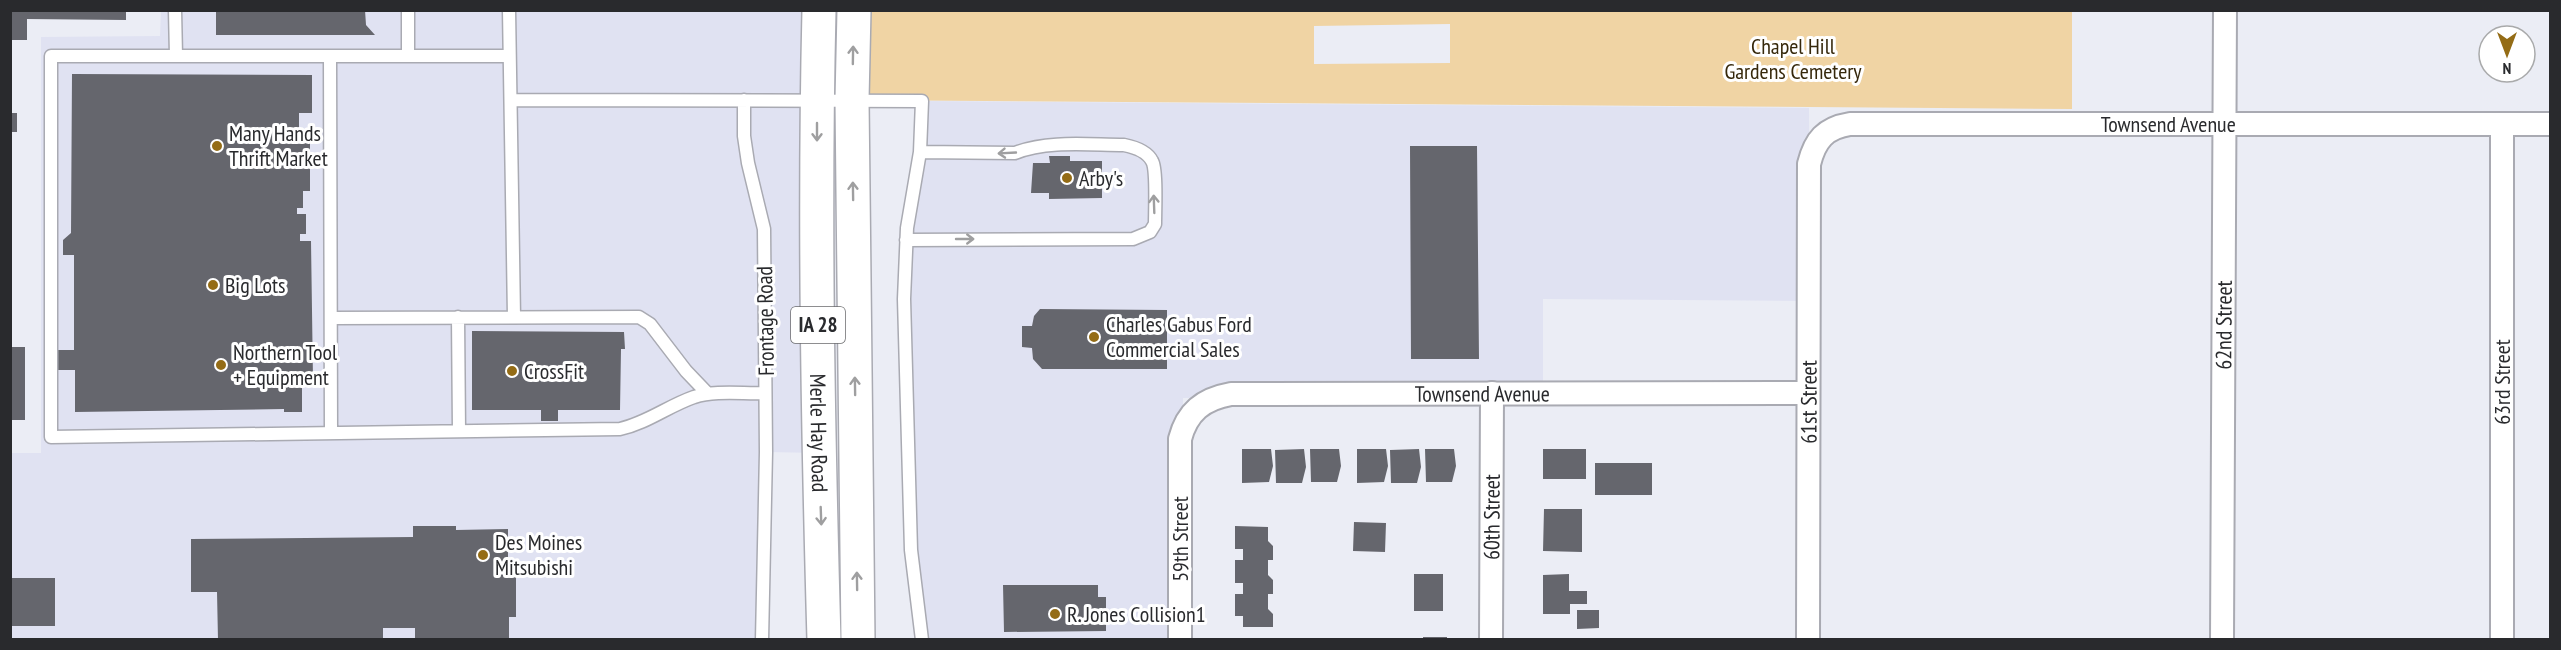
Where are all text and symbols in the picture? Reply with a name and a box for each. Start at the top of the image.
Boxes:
north arrow [2477,24,2537,84]
park label: Chapel Hill Gardens Cemetery [1724,32,1862,85]
one-way arrow [847,46,859,66]
text: N [2503,59,2511,79]
street label: Townsend Avenue [2101,110,2236,138]
place label: Many Hands Thrift Market [229,119,328,172]
one-way arrow [811,121,823,141]
marker: Many Hands Thrift Market [210,139,224,153]
one-way arrow [998,147,1017,158]
place label: Arby's [1079,164,1123,192]
marker: Arby's [1060,171,1074,185]
one-way arrow [847,182,859,202]
one-way arrow [1149,195,1160,215]
one-way arrow [954,233,974,245]
street label: Frontage Road [750,266,780,376]
place label: Big Lots [225,271,285,299]
marker: Big Lots [206,278,220,292]
street label: 62nd Street [2209,280,2238,370]
road number: IA 28 [791,307,845,343]
place label: Charles Gabus Ford Commercial Sales [1106,310,1252,363]
marker: Charles Gabus Ford Commercial Sales [1087,330,1101,344]
place label: Northern Tool + Equipment [233,338,338,391]
street label: 63rd Street [2488,339,2516,425]
place label: CrossFit [524,357,584,385]
marker: Northern Tool + Equipment [214,358,228,372]
street label: 61st Street [1794,360,1823,444]
marker: CrossFit [505,364,519,378]
street label: Merle Hay Road [804,373,834,493]
one-way arrow [849,377,861,397]
street label: Townsend Avenue [1415,379,1550,408]
street label: 60th Street [1477,474,1506,560]
street label: 59th Street [1166,496,1194,582]
one-way arrow [815,505,826,525]
place label: Des Moines Mitsubishi [495,528,582,581]
marker: Des Moines Mitsubishi [476,548,490,562]
one-way arrow [851,572,863,592]
place label: R. Jones Collision1 [1067,600,1206,628]
marker: R. Jones Collision1 [1048,607,1062,621]

